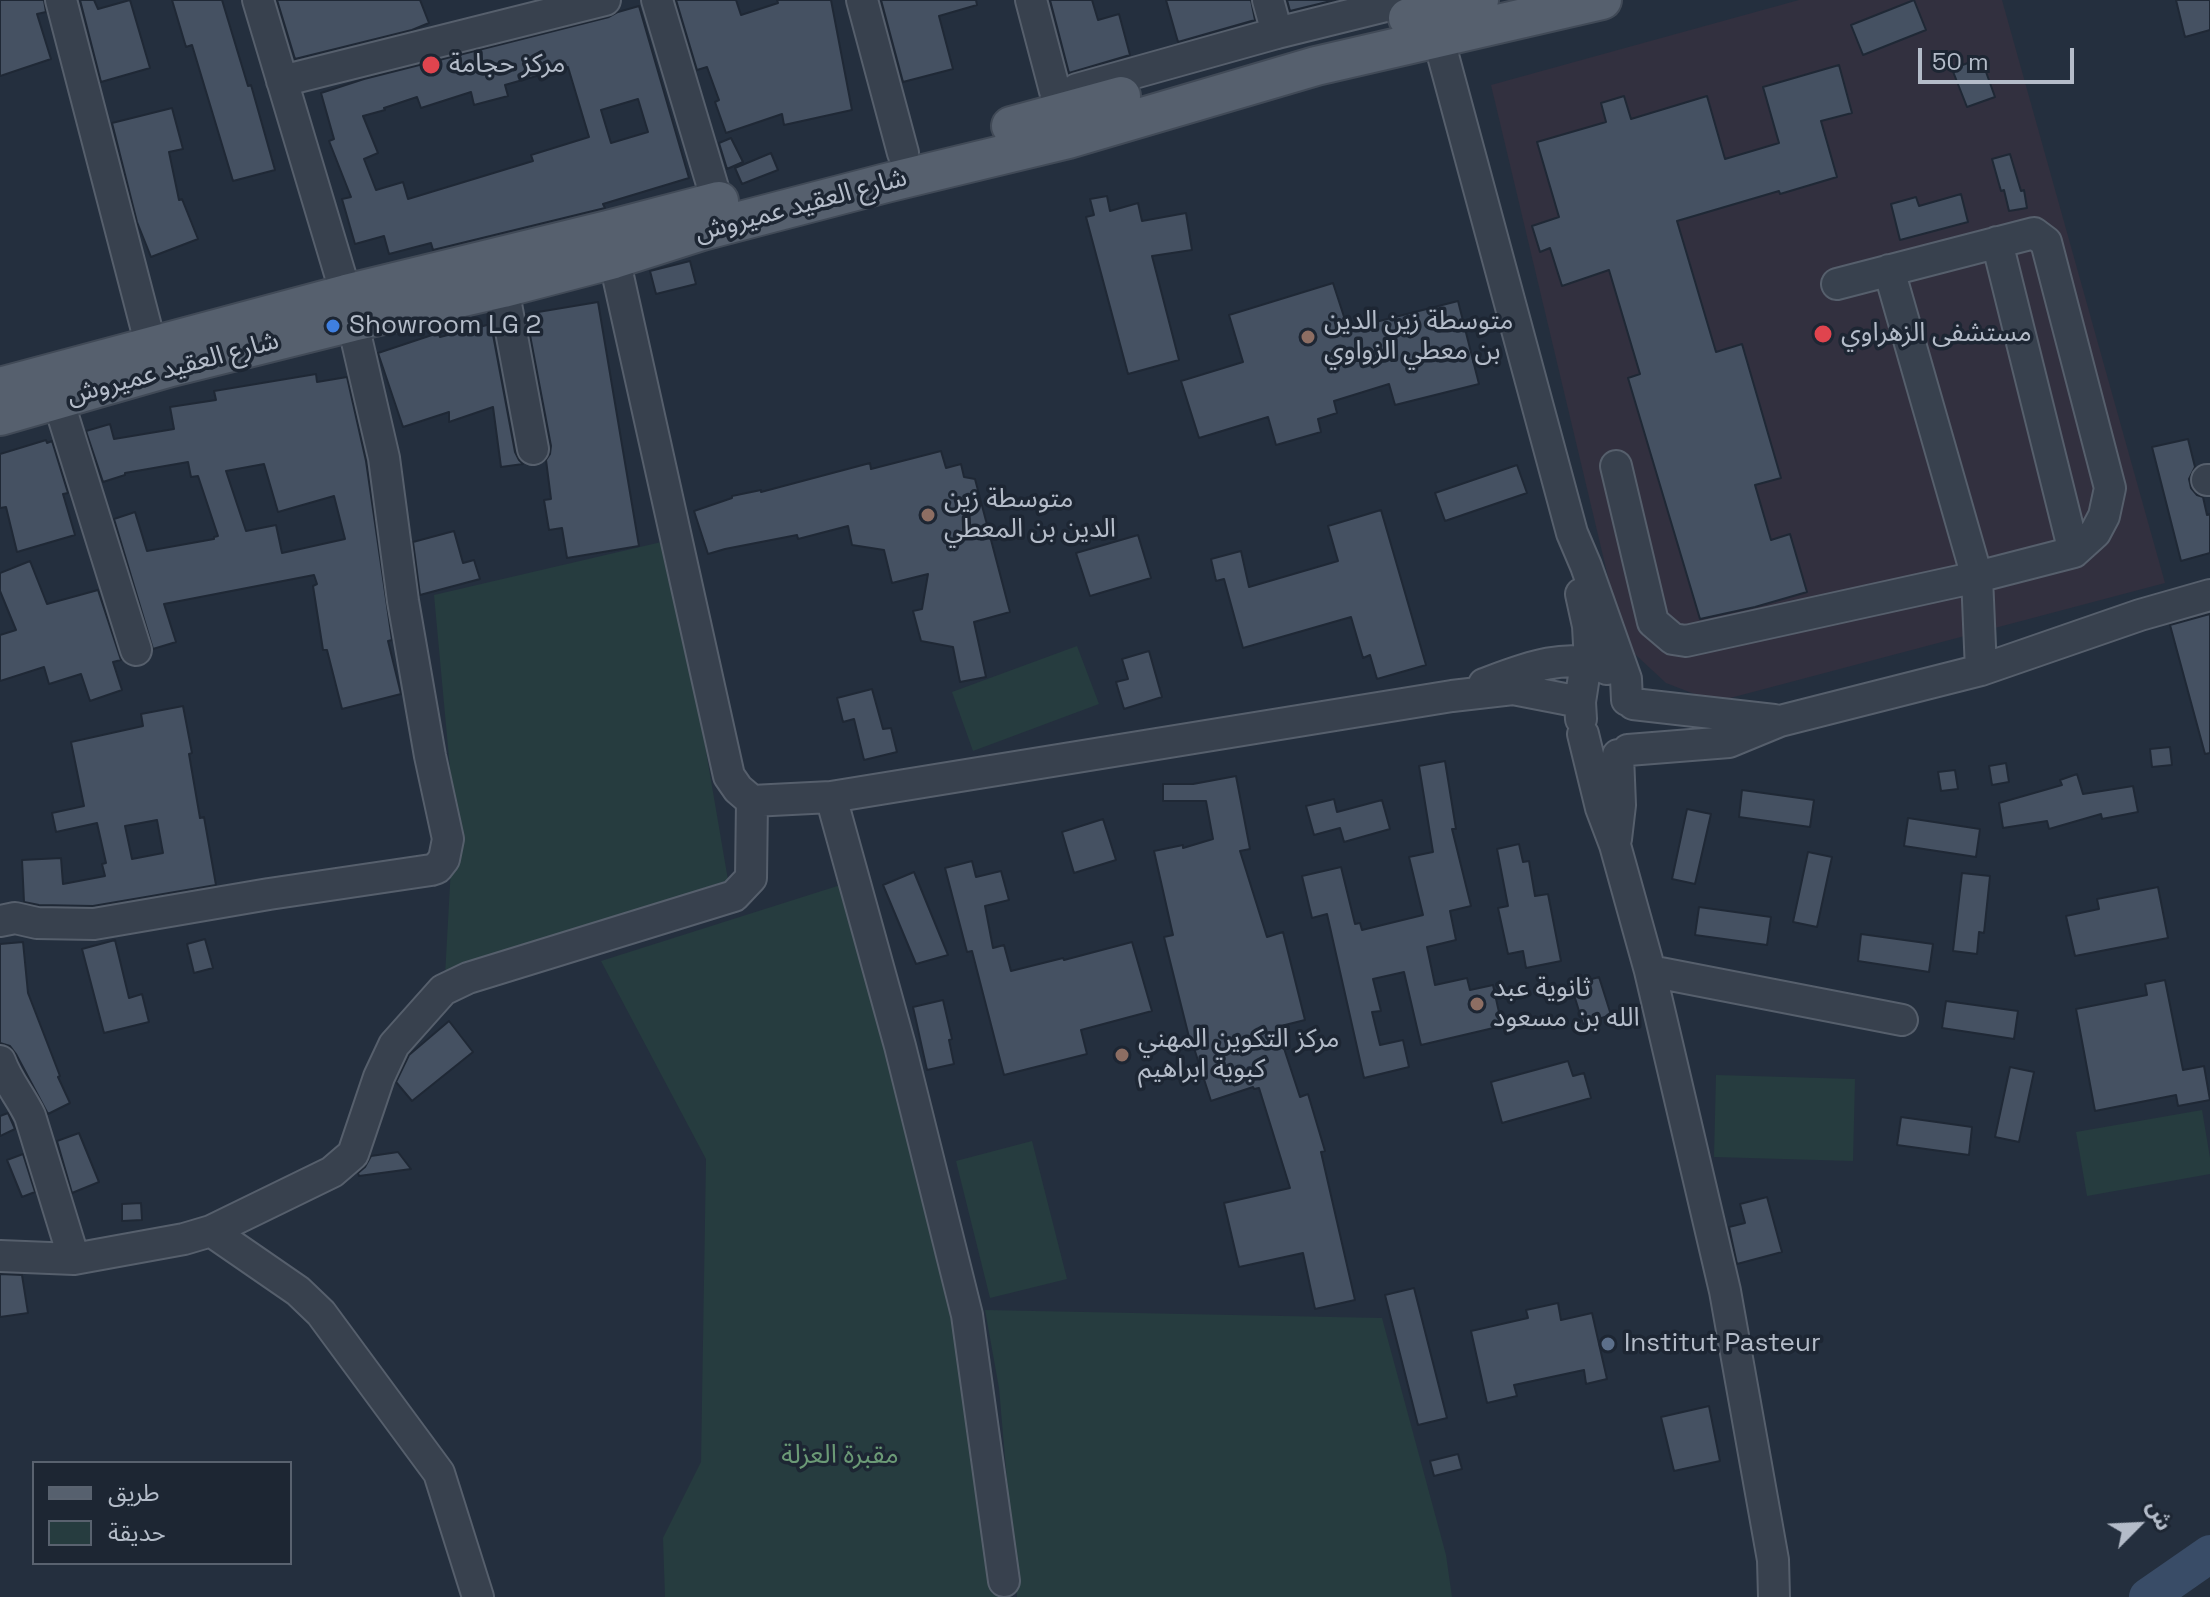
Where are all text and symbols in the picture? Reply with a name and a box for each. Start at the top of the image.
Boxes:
scale bar [1922,32,2078,82]
text: 50 m [1932,46,1989,77]
place label: مركز حجامة [449,49,565,81]
marker: مركز حجامة [420,54,442,76]
street label: شارع العقيد عميروش [692,163,910,249]
place label: متوسطة زين الدين بن معطي الزواوي [1324,306,1514,368]
place label: Showroom LG 2 [349,310,541,342]
marker: Showroom LG 2 [324,317,342,335]
place label: مستشفى الزهراوي [1841,318,2032,350]
marker: مستشفى الزهراوي [1812,323,1834,345]
street label: شارع العقيد عميروش [64,326,282,412]
marker: متوسطة زين الدين بن معطي الزواوي [1299,328,1317,346]
place label: متوسطة زين الدين بن المعطي [944,484,1116,546]
marker: متوسطة زين الدين بن المعطي [919,506,937,524]
place label: ثانوية عبد الله بن مسعود [1493,973,1640,1034]
marker: ثانوية عبد الله بن مسعود [1468,995,1486,1013]
place label: مركز التكوين المهني كبوية ابراهيم [1138,1024,1339,1086]
marker: مركز التكوين المهني كبوية ابراهيم [1113,1046,1131,1064]
place label: Institut Pasteur [1624,1328,1821,1360]
marker: Institut Pasteur [1599,1335,1617,1353]
park label: مقبرة العزلة [781,1440,899,1472]
legend [32,1461,292,1565]
text: طريق [108,1477,160,1508]
north arrow [2098,1485,2178,1565]
text: ش [2141,1496,2179,1535]
text: حديقة [108,1517,166,1548]

